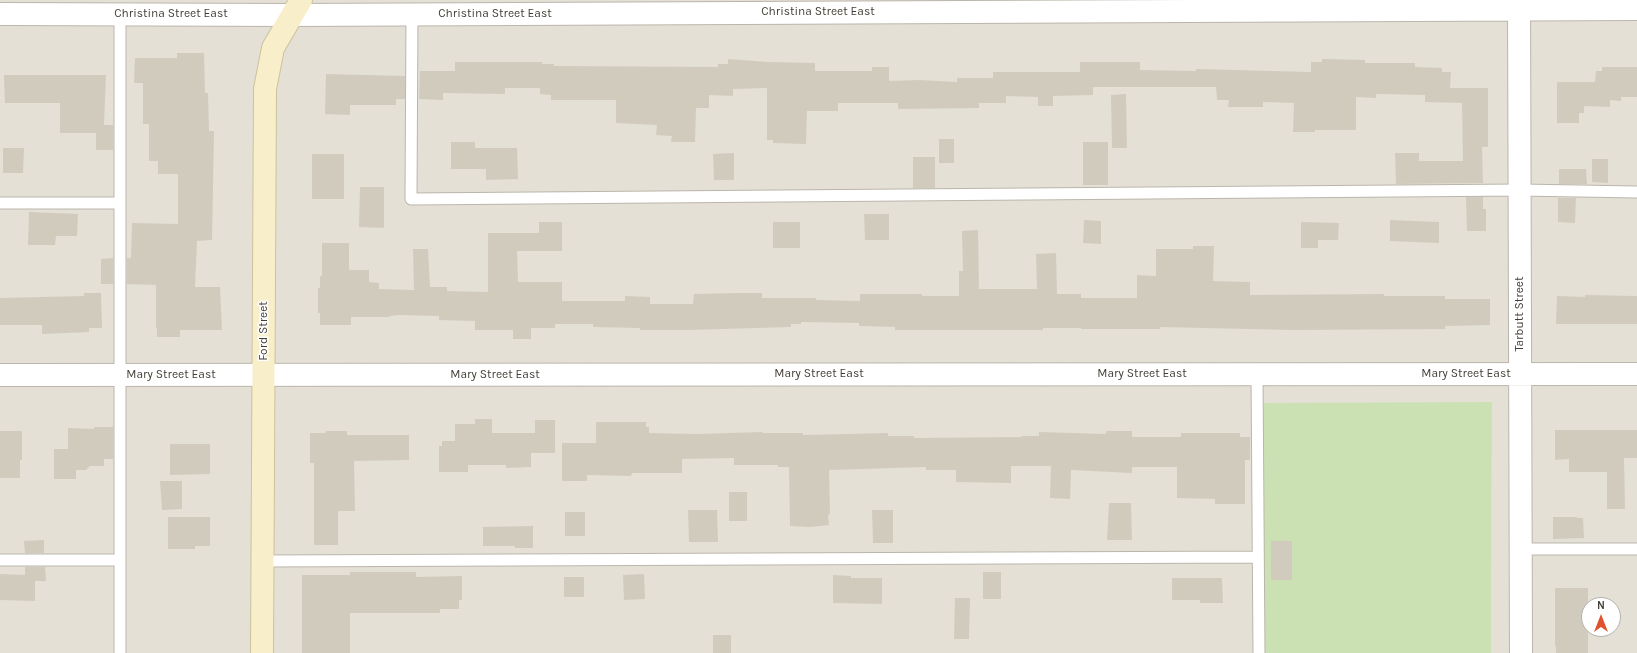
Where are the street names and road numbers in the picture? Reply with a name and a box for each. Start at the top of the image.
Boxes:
street label: Christina Street East [761,5,875,19]
street label: Christina Street East [114,7,228,21]
street label: Christina Street East [438,7,552,21]
street label: Tarbutt Street [1513,276,1527,352]
street label: Ford Street [257,301,271,361]
street label: Mary Street East [774,367,864,381]
street label: Mary Street East [1097,367,1187,381]
street label: Mary Street East [1421,367,1511,381]
street label: Mary Street East [126,368,216,382]
street label: Mary Street East [450,368,540,382]

